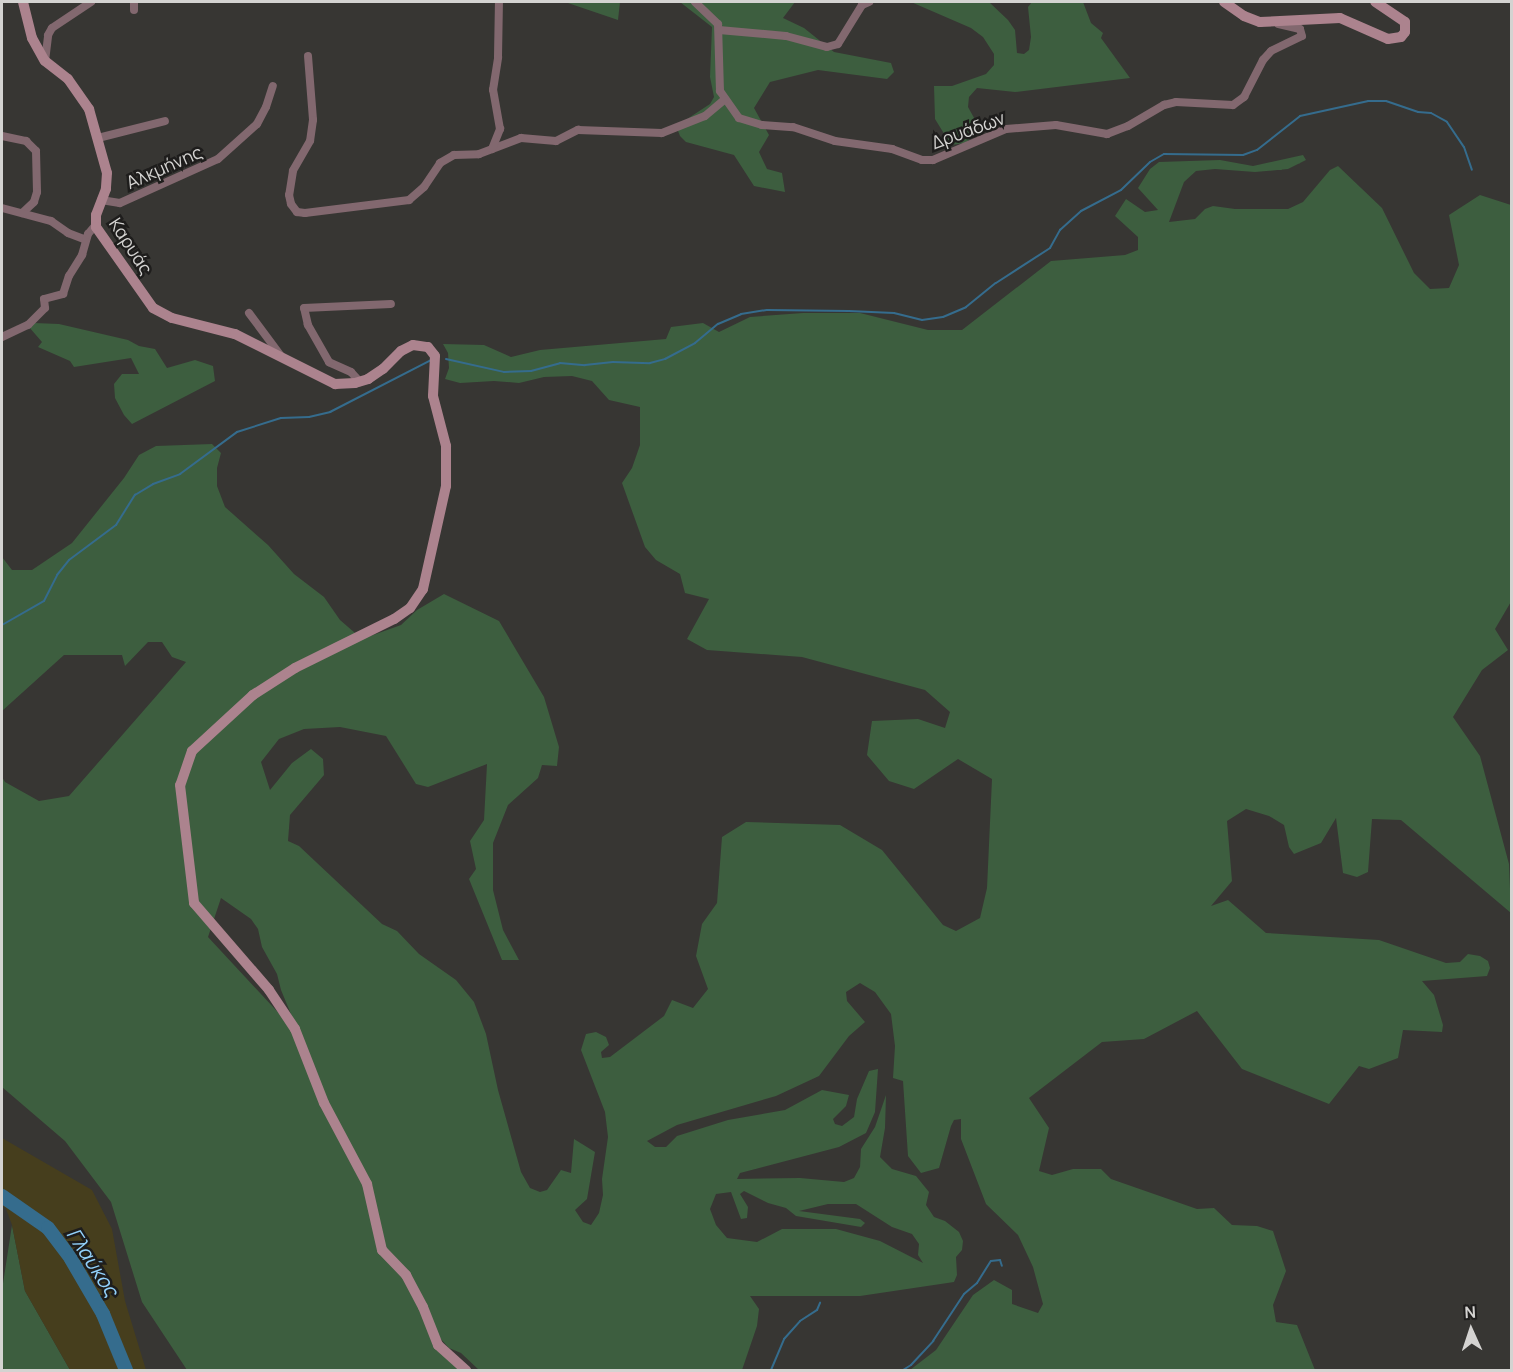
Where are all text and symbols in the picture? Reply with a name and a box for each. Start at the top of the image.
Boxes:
street label: Δρυάδων [928,107,1008,153]
street label: Αλκμήνης [123,141,205,193]
street label: Καρυάς [105,214,157,278]
water label: Γλαύκος [62,1223,124,1301]
north arrow [1441,1300,1501,1360]
text: N [1464,1301,1476,1323]

